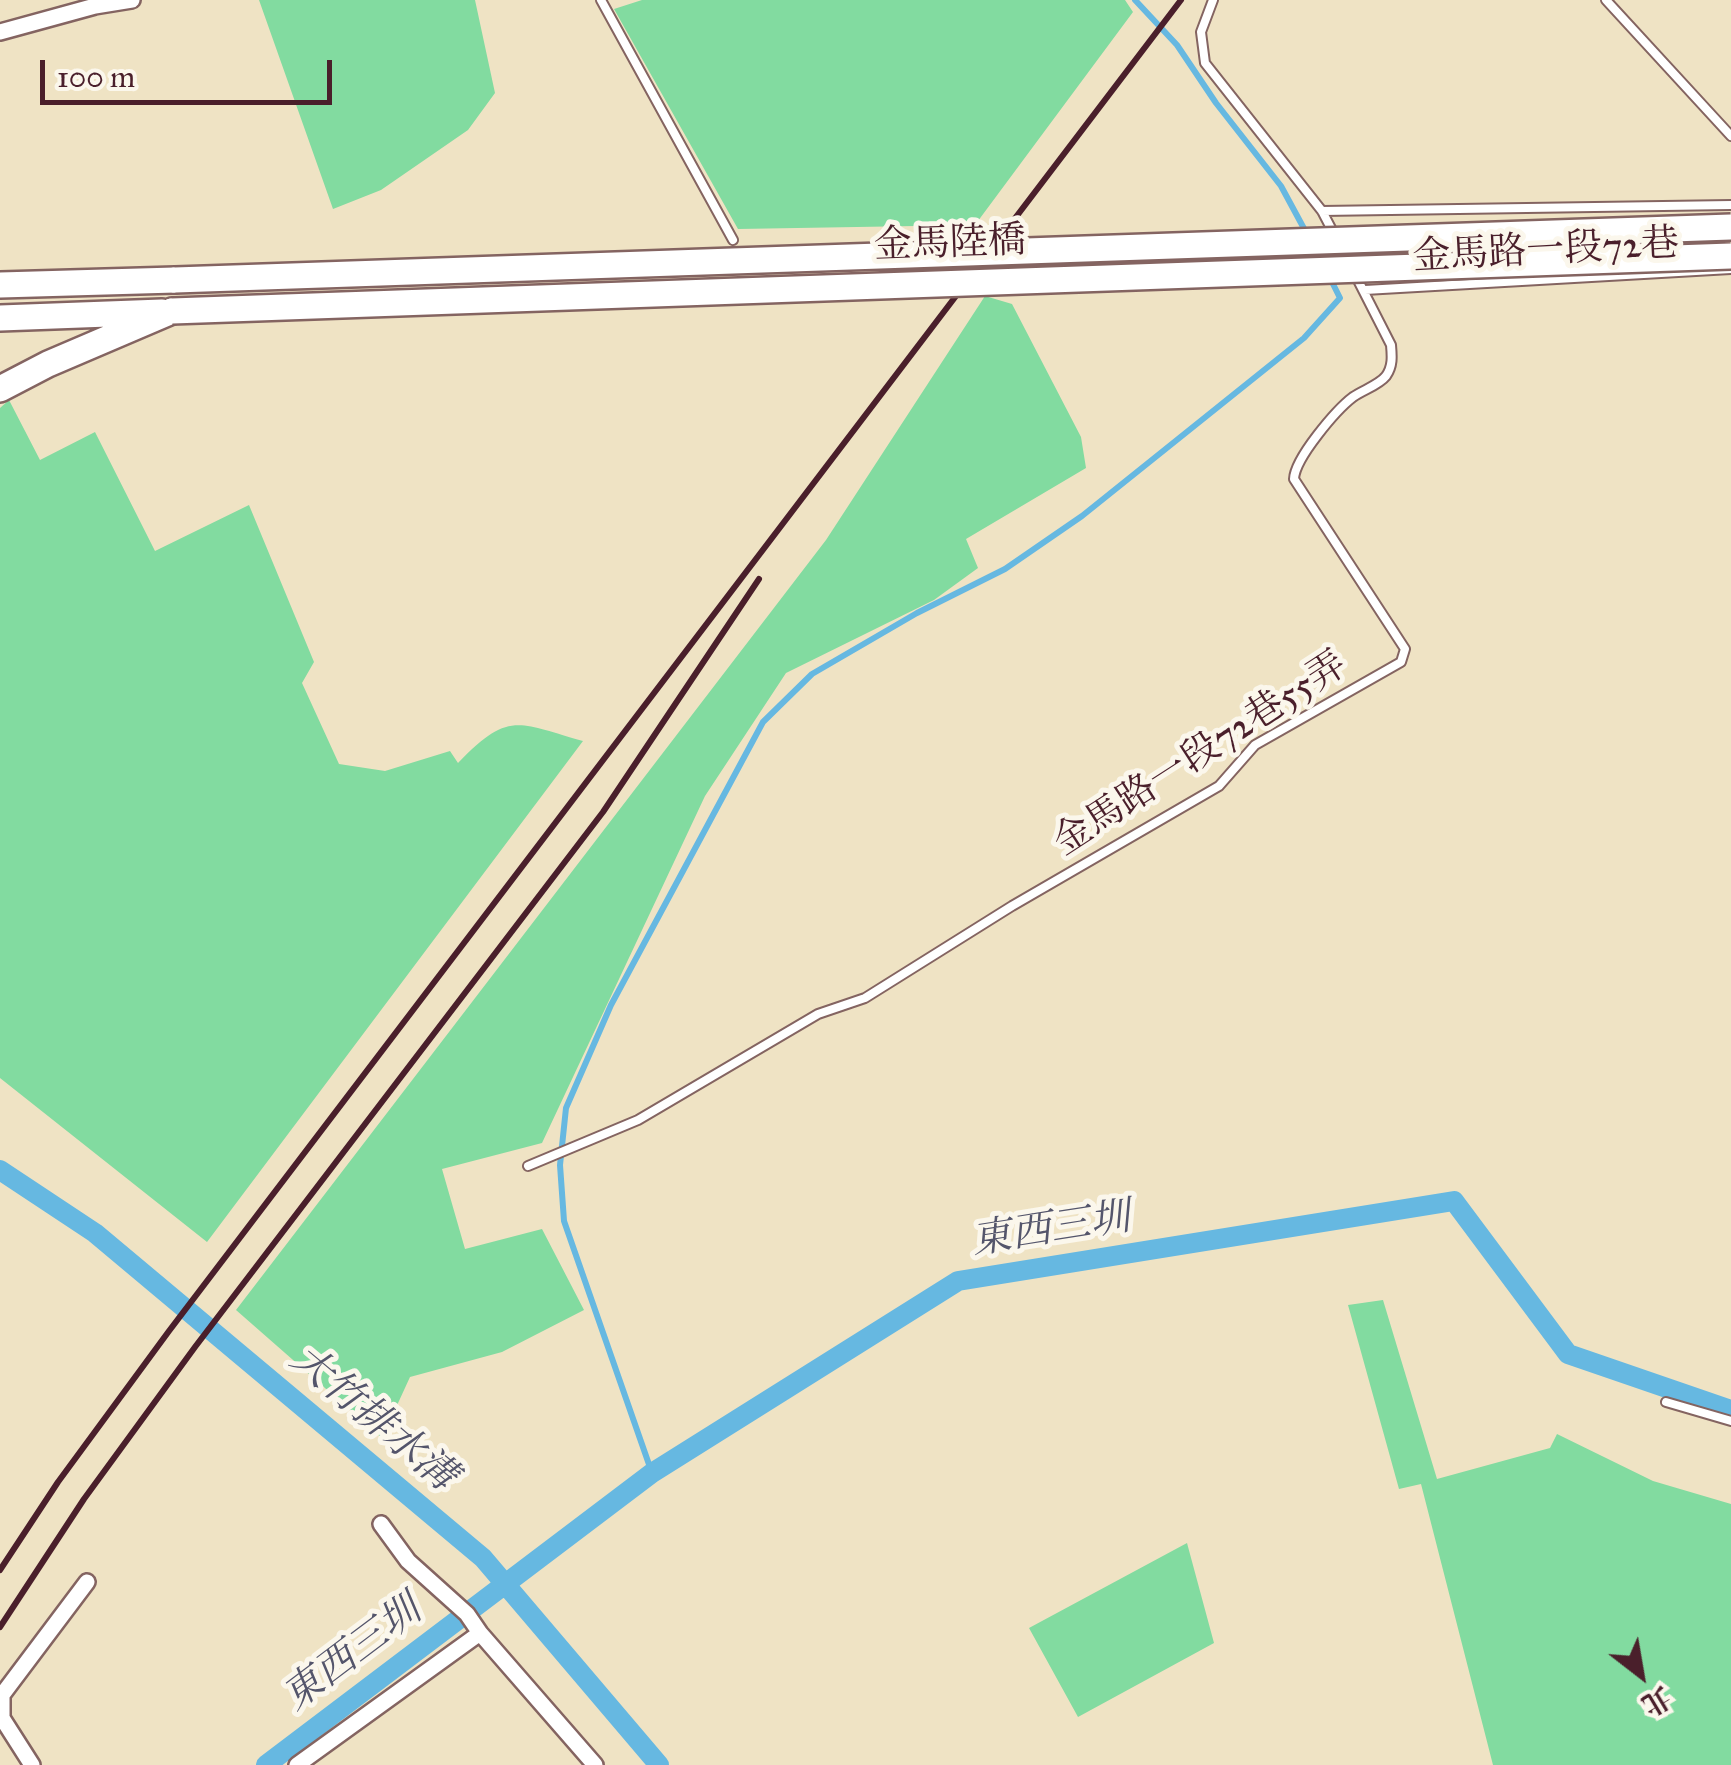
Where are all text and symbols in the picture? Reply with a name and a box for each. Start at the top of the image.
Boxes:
scale bar [45,40,338,102]
text: 100 m [57,59,135,95]
street label: 金馬陸橋 [873,220,1027,270]
street label: 金馬路一段72巷 [1411,222,1681,282]
street label: 金馬路一段72巷55弄 [1046,643,1356,867]
water label: 東西三圳 [968,1195,1134,1267]
water label: 大竹排水溝 [280,1336,464,1502]
water label: 東西三圳 [275,1588,431,1722]
north arrow [1591,1625,1691,1725]
text: 北 [1636,1679,1678,1723]

